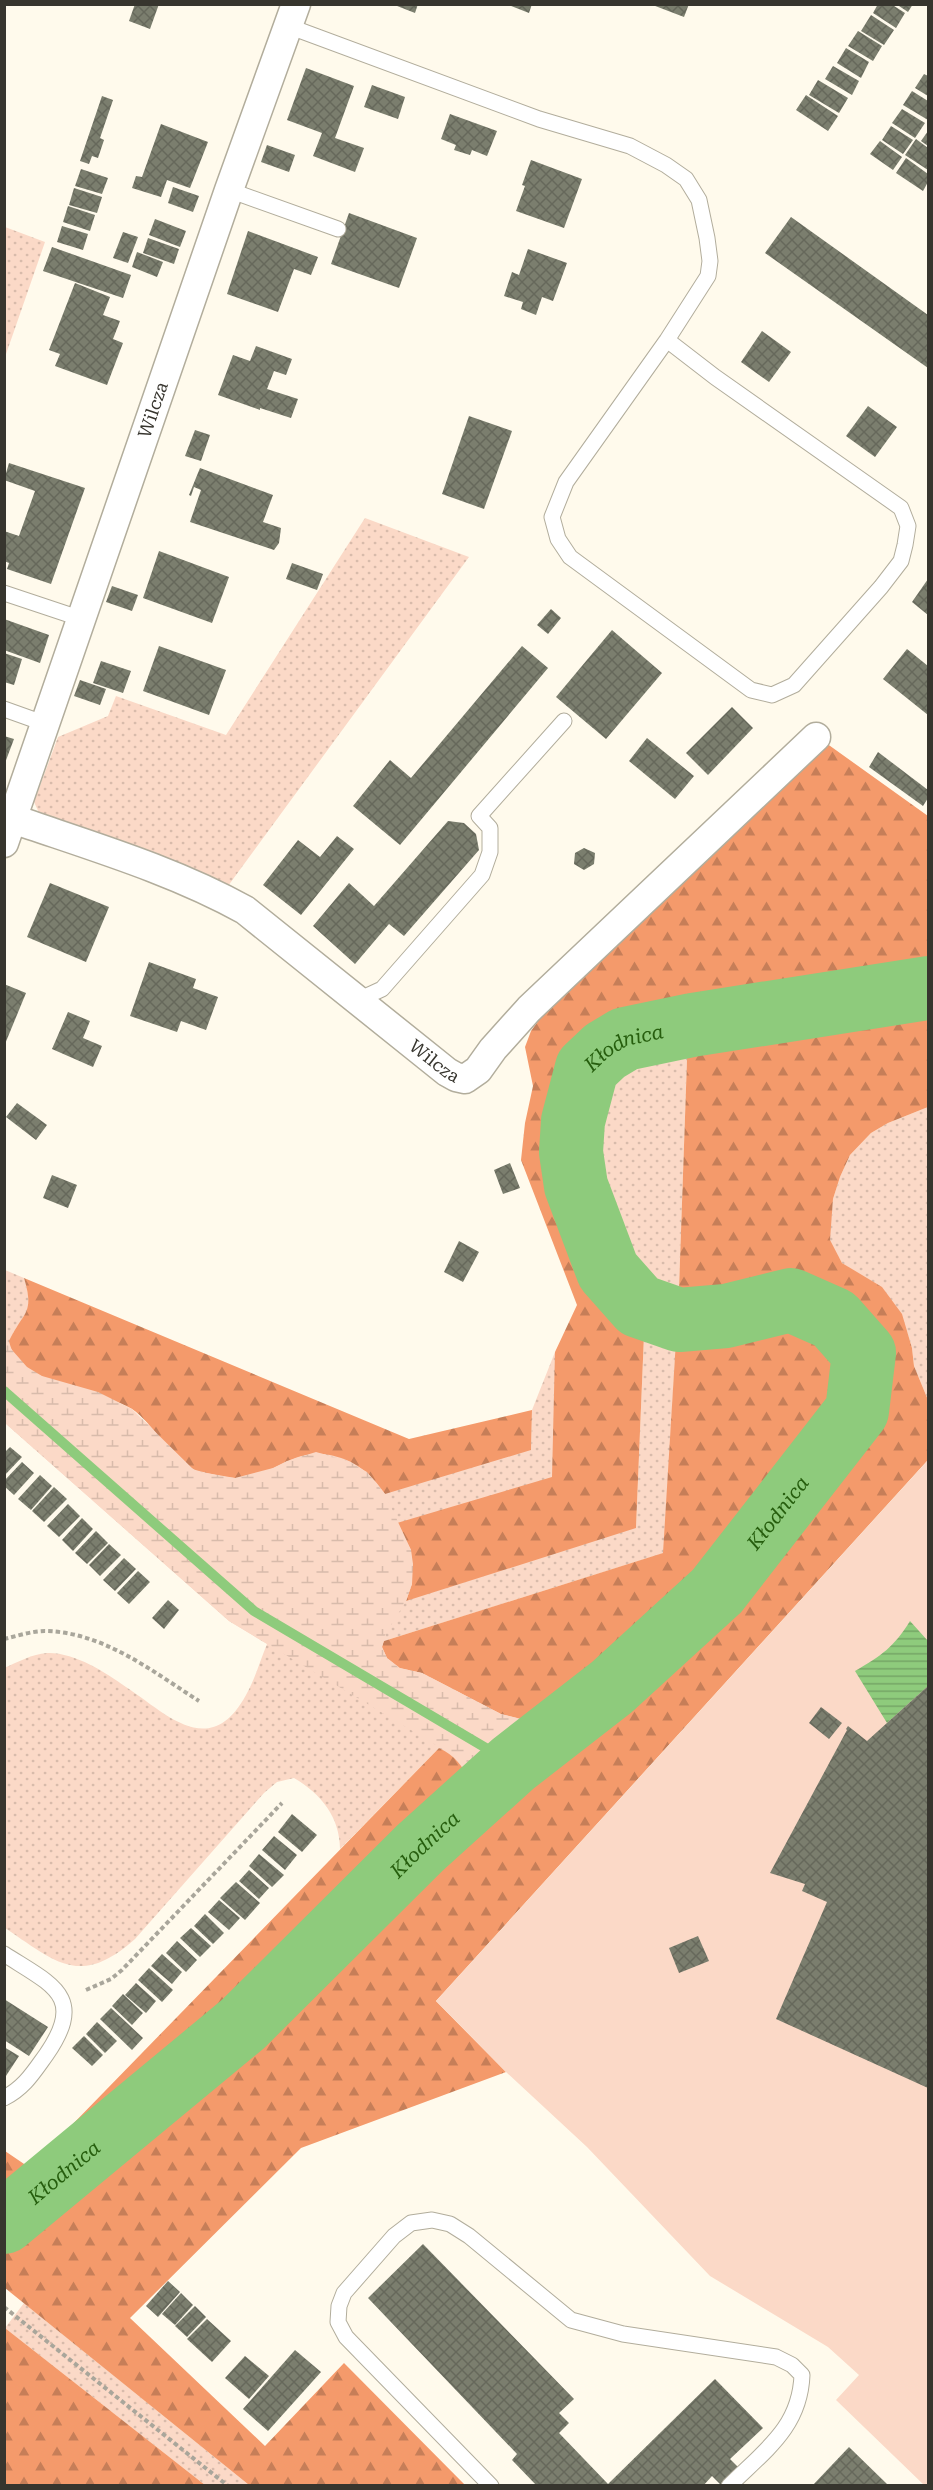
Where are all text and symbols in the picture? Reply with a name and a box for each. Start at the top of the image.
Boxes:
street label: Wilcza [133,379,172,441]
water label: Kłodnica [579,1019,666,1077]
street label: Wilcza [405,1035,463,1087]
water label: Kłodnica [741,1471,814,1555]
water label: Kłodnica [384,1806,465,1883]
water label: Kłodnica [22,2135,105,2210]

